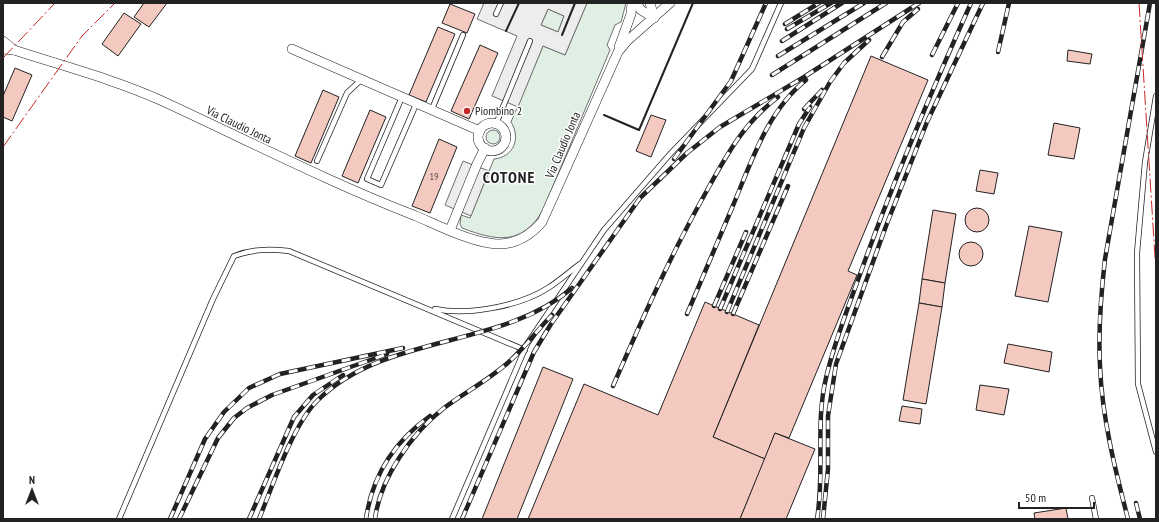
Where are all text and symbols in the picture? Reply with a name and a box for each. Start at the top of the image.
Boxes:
street label: Via Claudio Jonta [203,102,274,147]
place label: Piombino 2 [475,103,522,118]
marker: Piombino 2 [462,106,472,116]
street label: Via Claudio Jonta [541,109,583,181]
district label: COTONE [483,167,535,187]
house number: 19 [430,170,439,183]
north arrow [12,470,52,510]
text: N [29,473,35,487]
scale bar [1019,484,1094,510]
text: 50 m [1025,490,1046,505]

